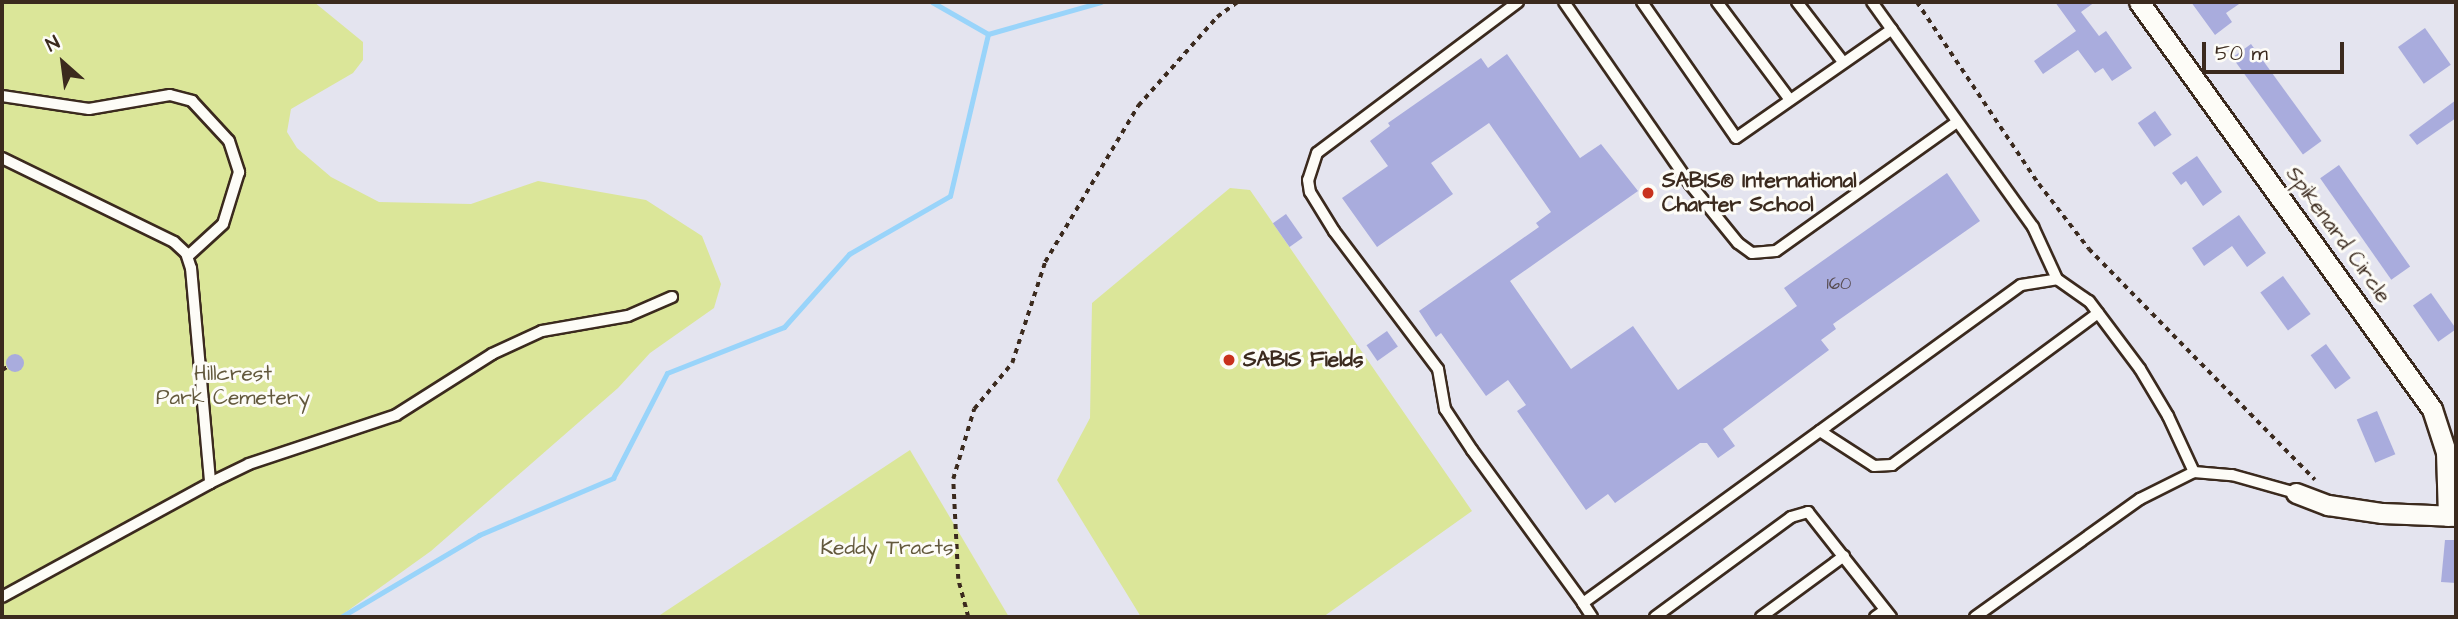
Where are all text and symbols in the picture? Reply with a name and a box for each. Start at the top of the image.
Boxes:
north arrow [28,28,98,98]
scale bar [2206,28,2348,72]
text: N [41,29,65,59]
text: 50 m [2215,39,2268,68]
street label: Spikenard Circle [2280,162,2396,308]
place label: SABIS® International Charter School [1662,168,1856,218]
marker: SABIS® International Charter School [1640,185,1656,201]
house number: 160 [1827,273,1851,295]
place label: SABIS Fields [1243,347,1364,373]
marker: SABIS Fields [1221,352,1237,368]
park label: Hillcrest Park Cemetery [156,361,310,411]
park label: Keddy Tracts [820,535,954,561]

